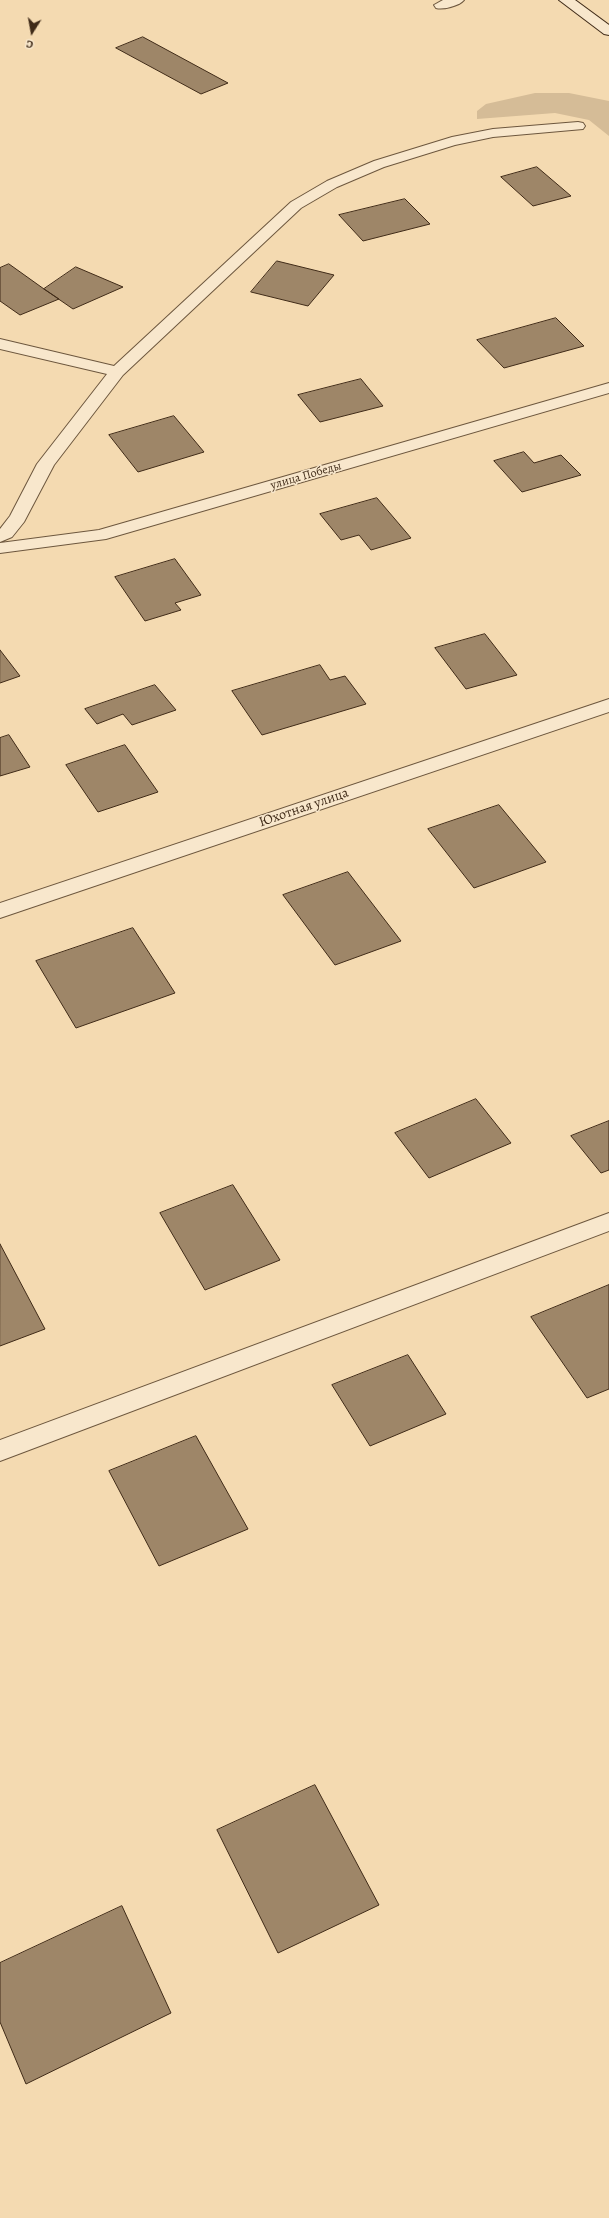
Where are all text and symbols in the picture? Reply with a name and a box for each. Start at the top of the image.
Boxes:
north arrow [12,12,52,52]
text: С [25,36,34,52]
street label: улица Победы [269,459,343,493]
street label: Юхотная улица [257,785,351,831]

